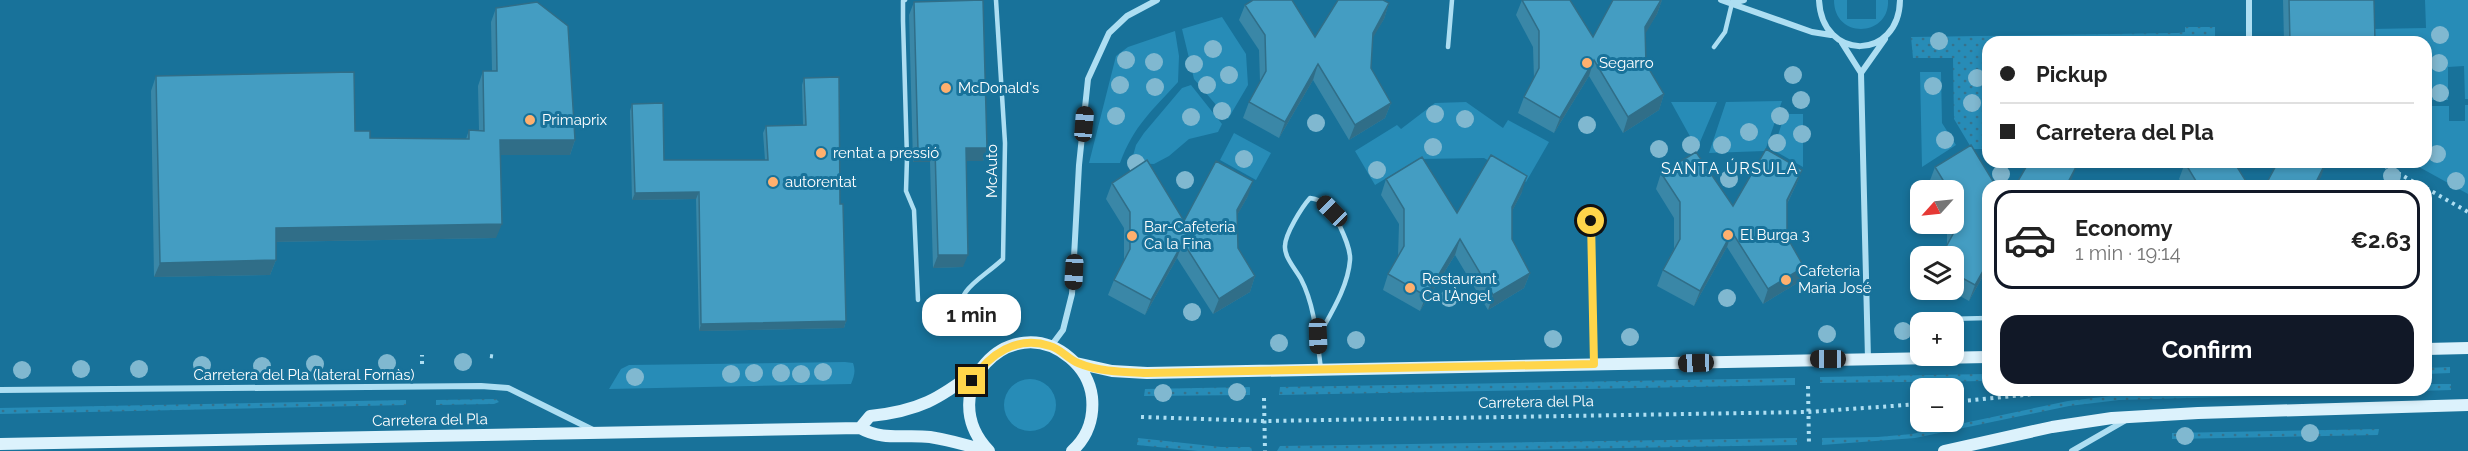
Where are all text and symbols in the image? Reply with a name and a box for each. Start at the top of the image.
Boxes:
place label: Segarro [1599,54,1654,72]
marker: Segarro [1580,56,1594,70]
text: Pickup [2036,61,2108,87]
place label: McDonald's [958,79,1039,97]
marker: McDonald's [939,81,953,95]
car [1073,105,1095,143]
place label: Primaprix [542,111,608,129]
marker: Primaprix [523,113,537,127]
text: Carretera del Pla [2036,119,2214,145]
place label: rentat a pressió [833,144,939,162]
street label: McAuto [983,144,1001,198]
marker: rentat a pressió [814,146,828,160]
district label: SANTA ÚRSULA [1661,158,1799,178]
place label: autorentat [785,173,857,191]
marker: autorentat [766,175,780,189]
north arrow [1910,180,1964,234]
map controls [1910,180,1964,432]
car [1313,192,1351,230]
route start [1577,207,1604,234]
icon: car [2003,213,2057,267]
text: Economy [2075,215,2173,241]
place label: Bar-Cafeteria Ca la Fina [1144,218,1235,253]
place label: El Burga 3 [1740,226,1810,244]
text: €2.63 [2351,227,2411,253]
marker: El Burga 3 [1721,228,1735,242]
marker: Bar-Cafeteria Ca la Fina [1125,229,1139,243]
text: 1 min · 19:14 [2075,241,2181,265]
button: layers [1910,246,1964,300]
car [1064,254,1084,290]
place label: Cafeteria Maria José [1798,262,1872,297]
place label: Restaurant Ca l'Àngel [1422,270,1497,305]
marker: Cafeteria Maria José [1779,273,1793,287]
marker: Restaurant Ca l'Àngel [1403,281,1417,295]
callout: 1 min [922,294,1022,336]
text: 1 min [946,303,997,327]
button: + [1910,312,1964,366]
button: Confirm [2000,315,2414,384]
car [1308,318,1328,354]
car [1810,350,1846,368]
car [1678,353,1714,373]
street label: Carretera del Pla (lateral Fornàs) [194,366,414,384]
route end [958,367,985,394]
button: − [1910,378,1964,432]
street label: Carretera del Pla [1478,392,1594,412]
street label: Carretera del Pla [372,410,488,430]

